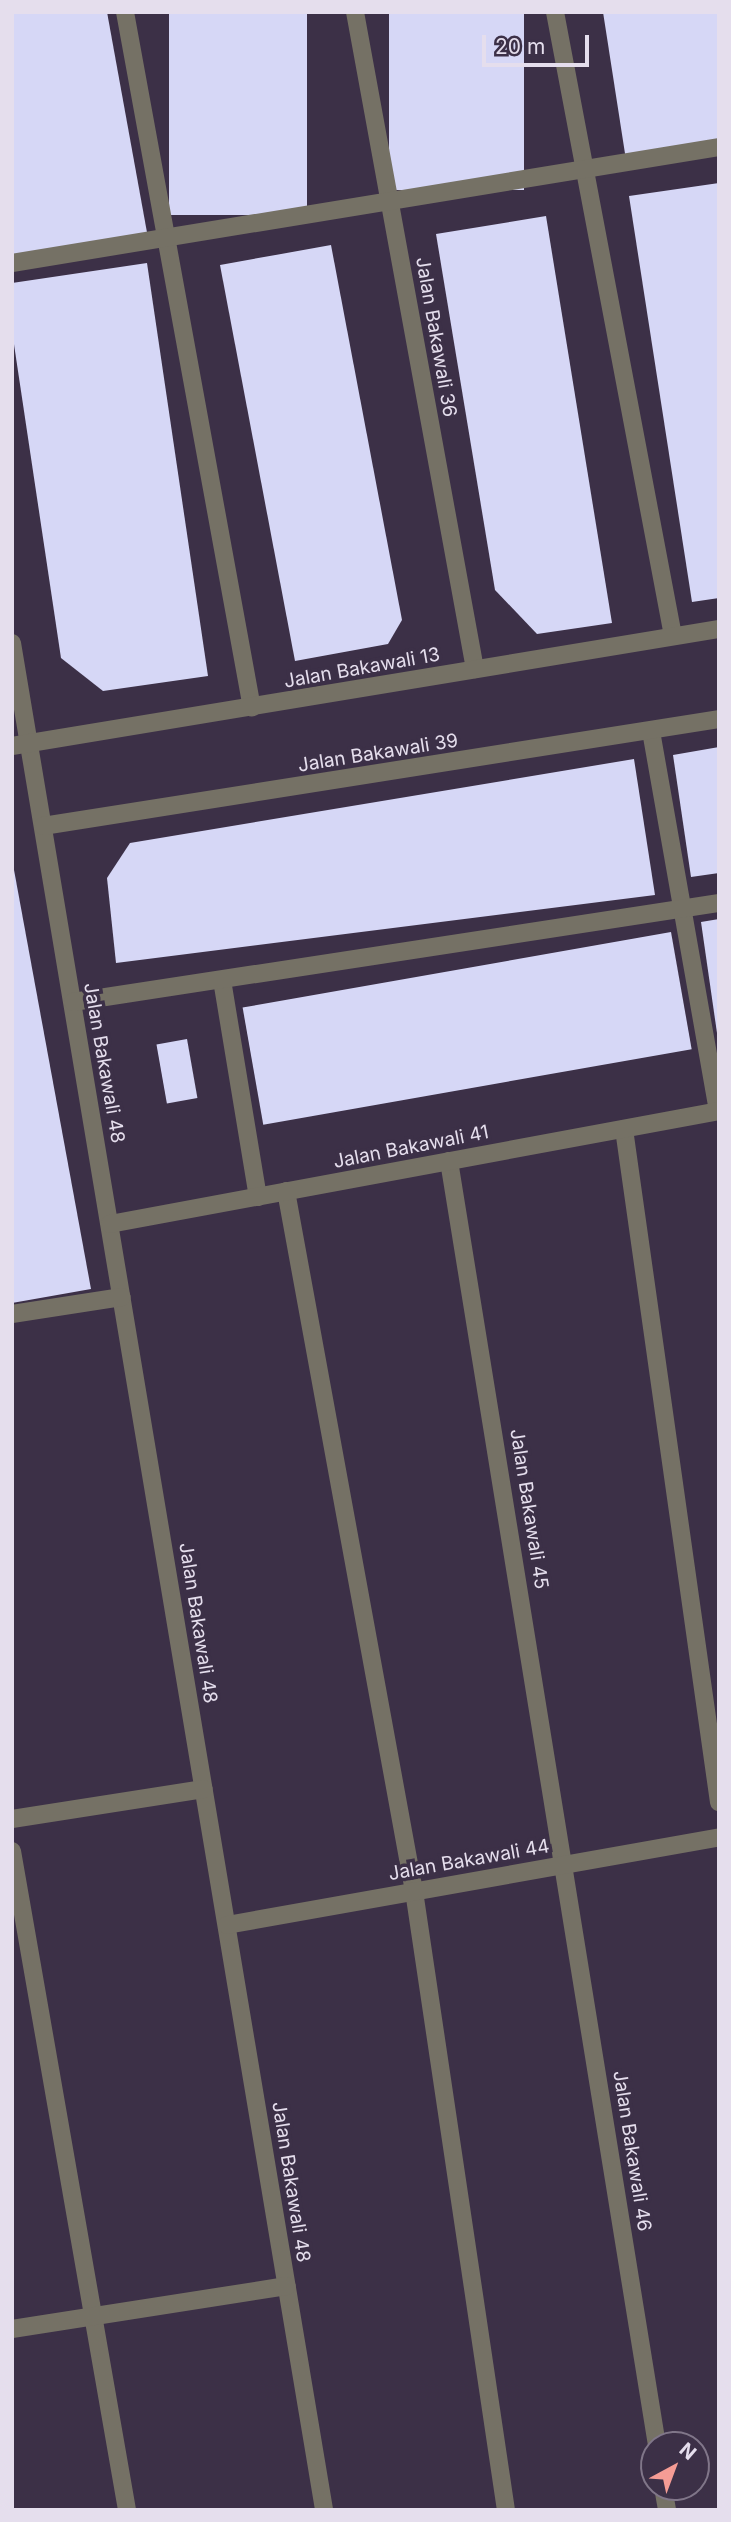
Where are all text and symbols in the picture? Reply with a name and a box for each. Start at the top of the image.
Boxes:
scale bar [486,21,593,65]
text: 20 m [495,34,545,59]
street label: Jalan Bakawali 36 [411,255,461,419]
street label: Jalan Bakawali 13 [282,643,442,693]
street label: Jalan Bakawali 39 [296,729,460,777]
street label: Jalan Bakawali 48 [79,981,129,1145]
street label: Jalan Bakawali 41 [331,1121,491,1173]
street label: Jalan Bakawali 45 [505,1427,553,1591]
street label: Jalan Bakawali 48 [174,1541,222,1705]
street label: Jalan Bakawali 44 [387,1835,551,1885]
street label: Jalan Bakawali 46 [608,2069,656,2233]
street label: Jalan Bakawali 48 [267,2100,315,2264]
north arrow [640,2431,710,2501]
text: N [675,2438,701,2465]

